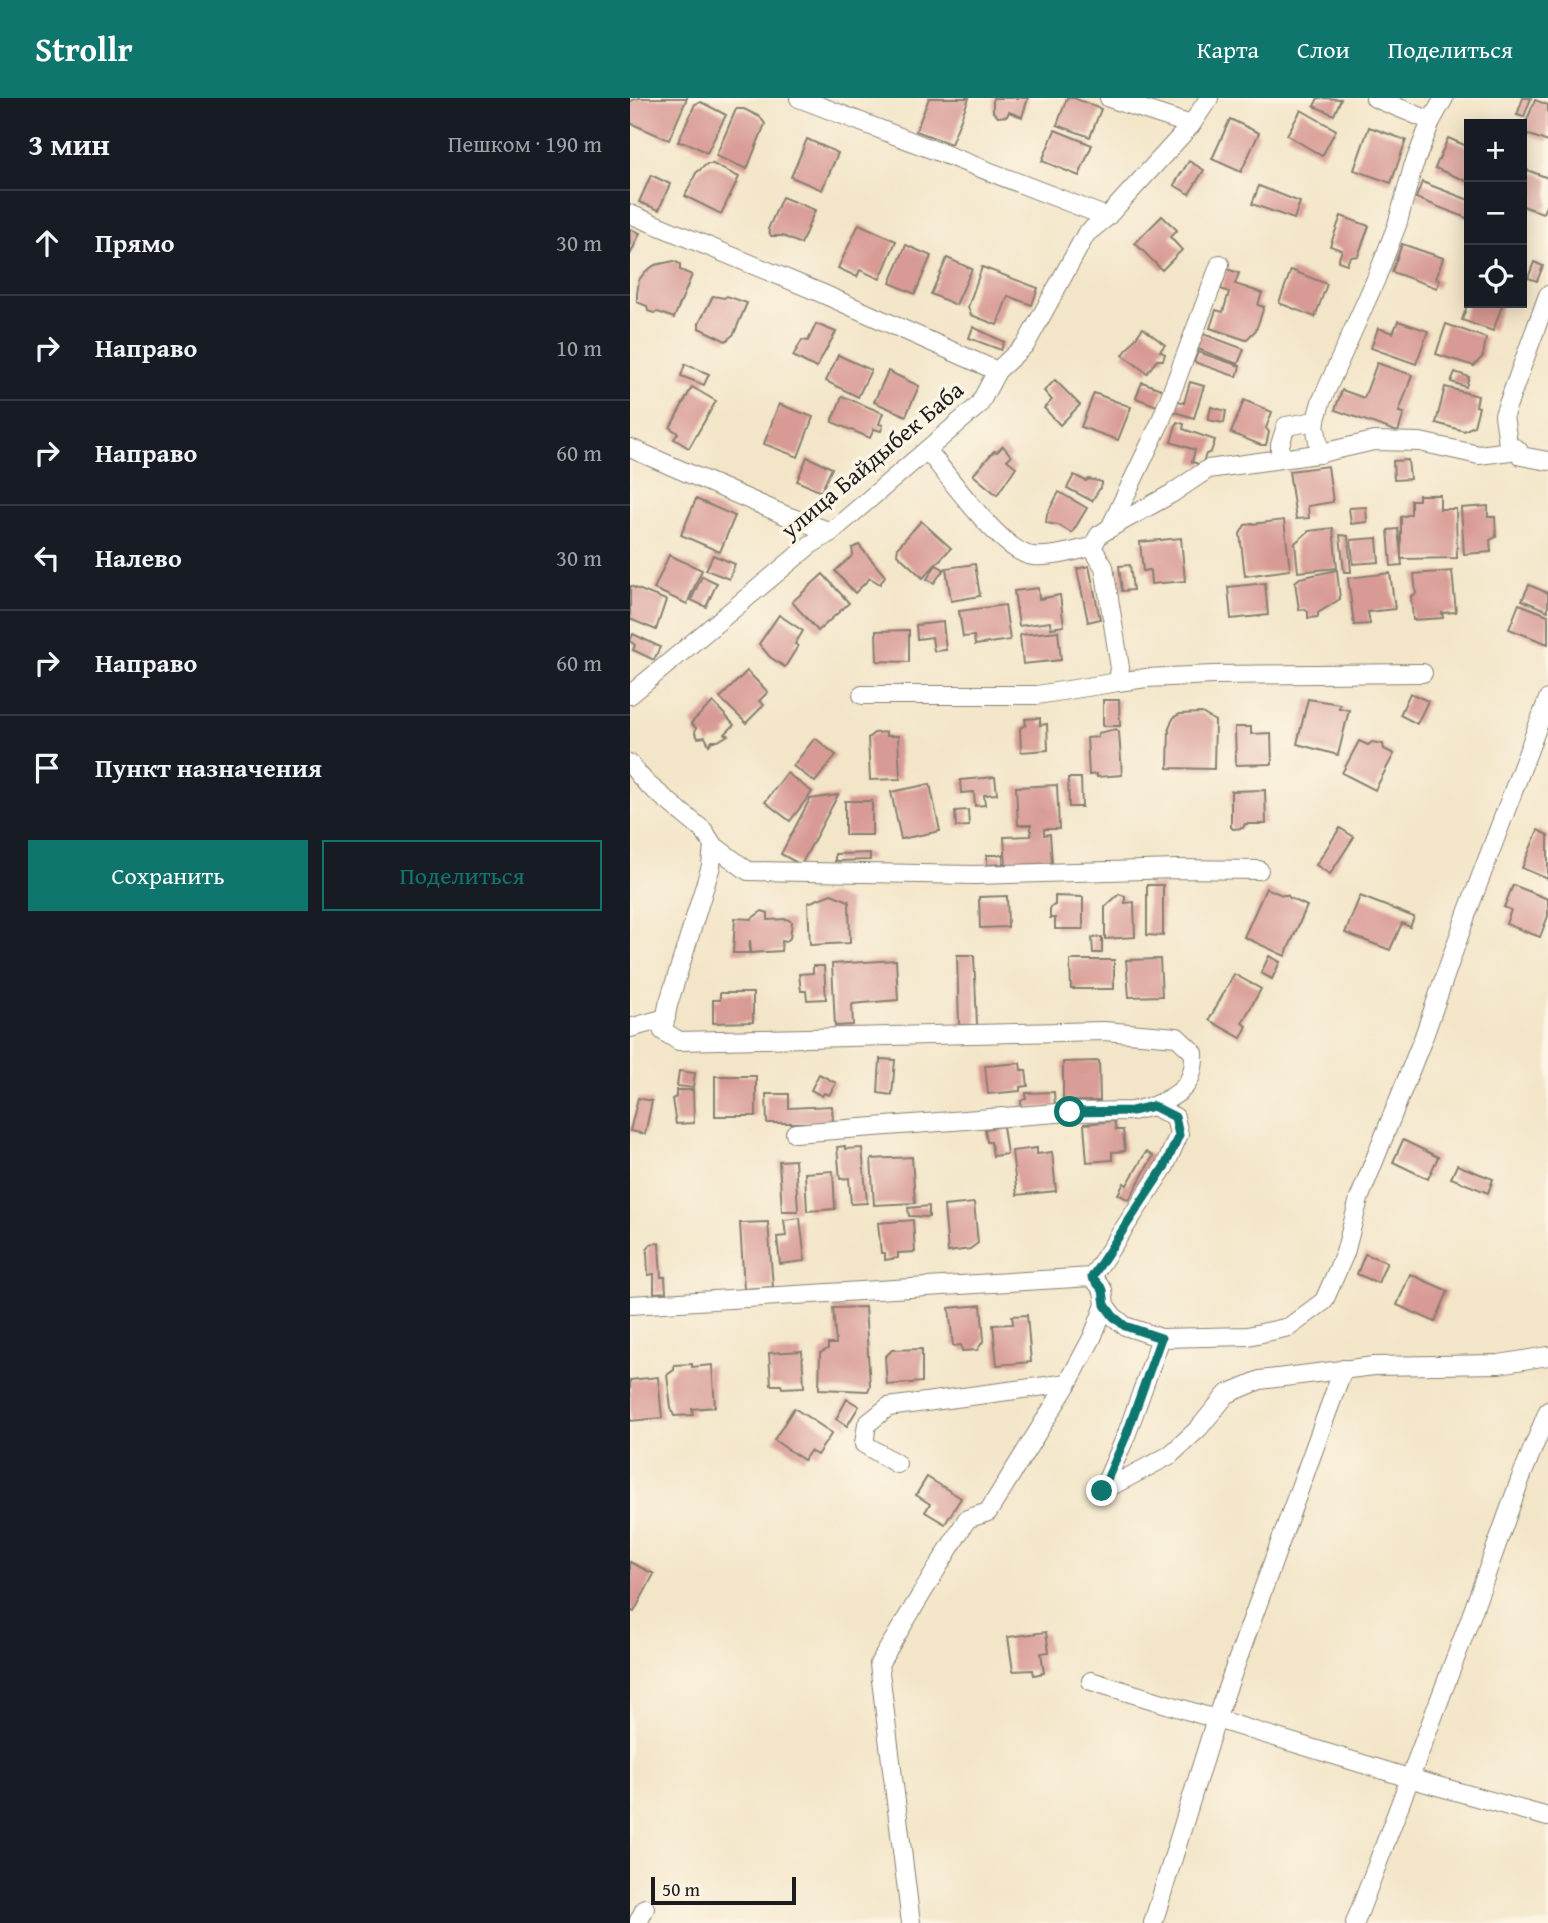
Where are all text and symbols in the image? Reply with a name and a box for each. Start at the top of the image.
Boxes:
text: Strollr [35,25,133,73]
text: Карта [1197,32,1259,67]
text: Слои [1297,32,1350,67]
text: Поделиться [1388,32,1513,67]
map controls [1464,119,1527,308]
button: + [1464,119,1527,182]
text: 3 мин [28,122,110,166]
text: Пешком · 190 m [448,127,602,160]
button: − [1464,182,1527,245]
text: Прямо [95,223,175,262]
icon: ahead [28,224,66,262]
text: 30 m [556,226,602,259]
button: locate [1464,245,1527,308]
text: Направо [95,328,197,367]
icon: right [28,329,66,367]
text: 10 m [556,331,602,364]
street label: улица Байдыбек Баба [772,372,971,547]
text: Направо [95,433,197,472]
icon: right [28,434,66,472]
text: 60 m [556,436,602,469]
text: Налево [95,538,182,577]
icon: left [28,539,66,577]
text: 30 m [556,541,602,574]
text: Направо [95,643,197,682]
icon: right [28,644,66,682]
text: 60 m [556,646,602,679]
text: Пункт назначения [95,748,322,787]
icon: arrive [28,749,66,787]
button: Сохранить [28,840,308,911]
button: Поделиться [322,840,602,911]
route start [1054,1096,1085,1127]
route end [1086,1475,1117,1506]
scale bar [651,1874,796,1906]
text: 50 m [662,1875,700,1903]

